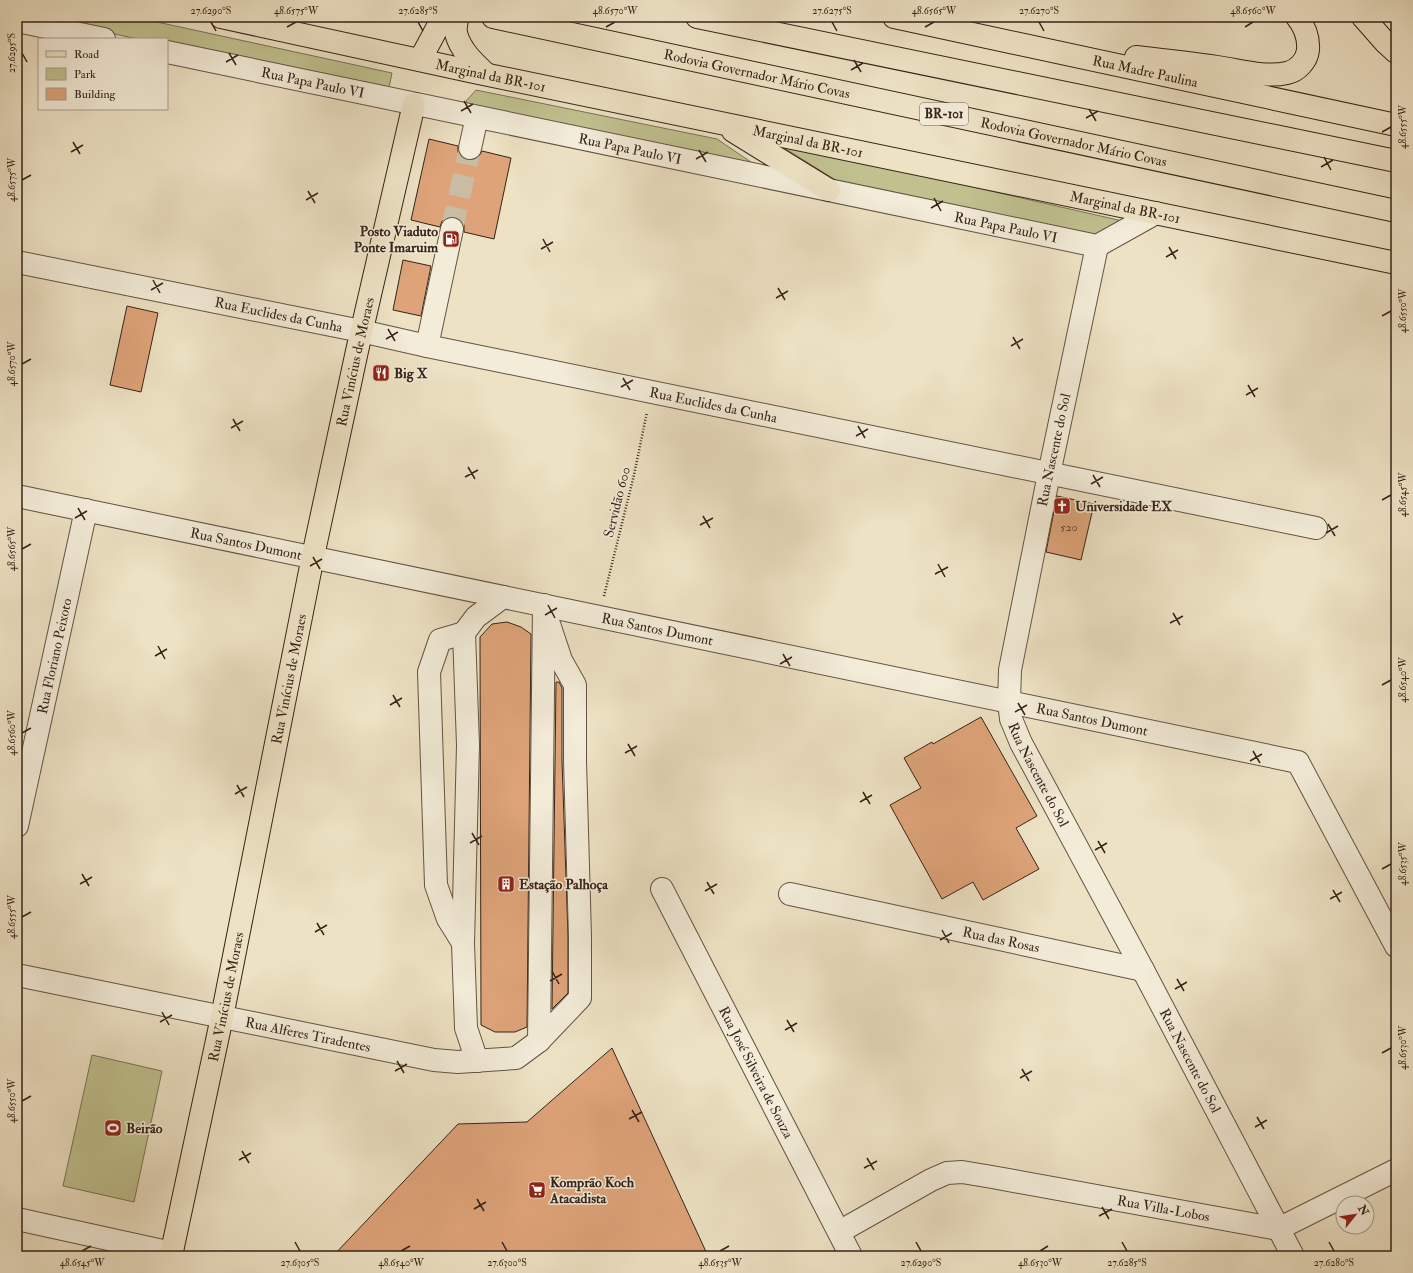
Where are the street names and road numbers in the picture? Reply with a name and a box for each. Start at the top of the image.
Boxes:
street label: Rodovia Governador Mário Covas [662,45,852,102]
street label: Rua Madre Paulina [1091,51,1200,91]
street label: Marginal da BR-101 [434,55,547,95]
street label: Rua Papa Paulo VI [260,63,366,102]
road number: BR-101 [920,103,968,125]
street label: Rodovia Governador Mário Covas [979,113,1169,170]
street label: Marginal da BR-101 [751,121,865,161]
street label: Rua Papa Paulo VI [577,130,683,168]
street label: Marginal da BR-101 [1069,187,1182,227]
street label: Rua Papa Paulo VI [953,208,1059,246]
street label: Rua Euclides da Cunha [213,293,344,336]
street label: Rua Vinícius de Moraes [333,295,378,428]
street label: Rua Euclides da Cunha [648,383,779,426]
street label: Rua Nascente do Sol [1034,392,1074,508]
street label: Servidão 600 [600,465,634,539]
street label: Rua Santos Dumont [189,524,304,564]
street label: Rua Floriano Peixoto [33,596,75,715]
street label: Rua Santos Dumont [600,609,715,649]
street label: Rua Vinícius de Moraes [268,612,310,745]
street label: Rua Santos Dumont [1035,699,1150,739]
street label: Rua Nascente do Sol [1005,720,1073,830]
street label: Rua das Rosas [961,923,1041,956]
street label: Rua Vinícius de Moraes [204,930,247,1063]
street label: Rua José Silveira de Souza [715,1003,797,1141]
street label: Rua Nascente do Sol [1156,1006,1225,1116]
street label: Rua Alferes Tiradentes [244,1013,372,1055]
street label: Rua Villa-Lobos [1116,1191,1211,1225]

